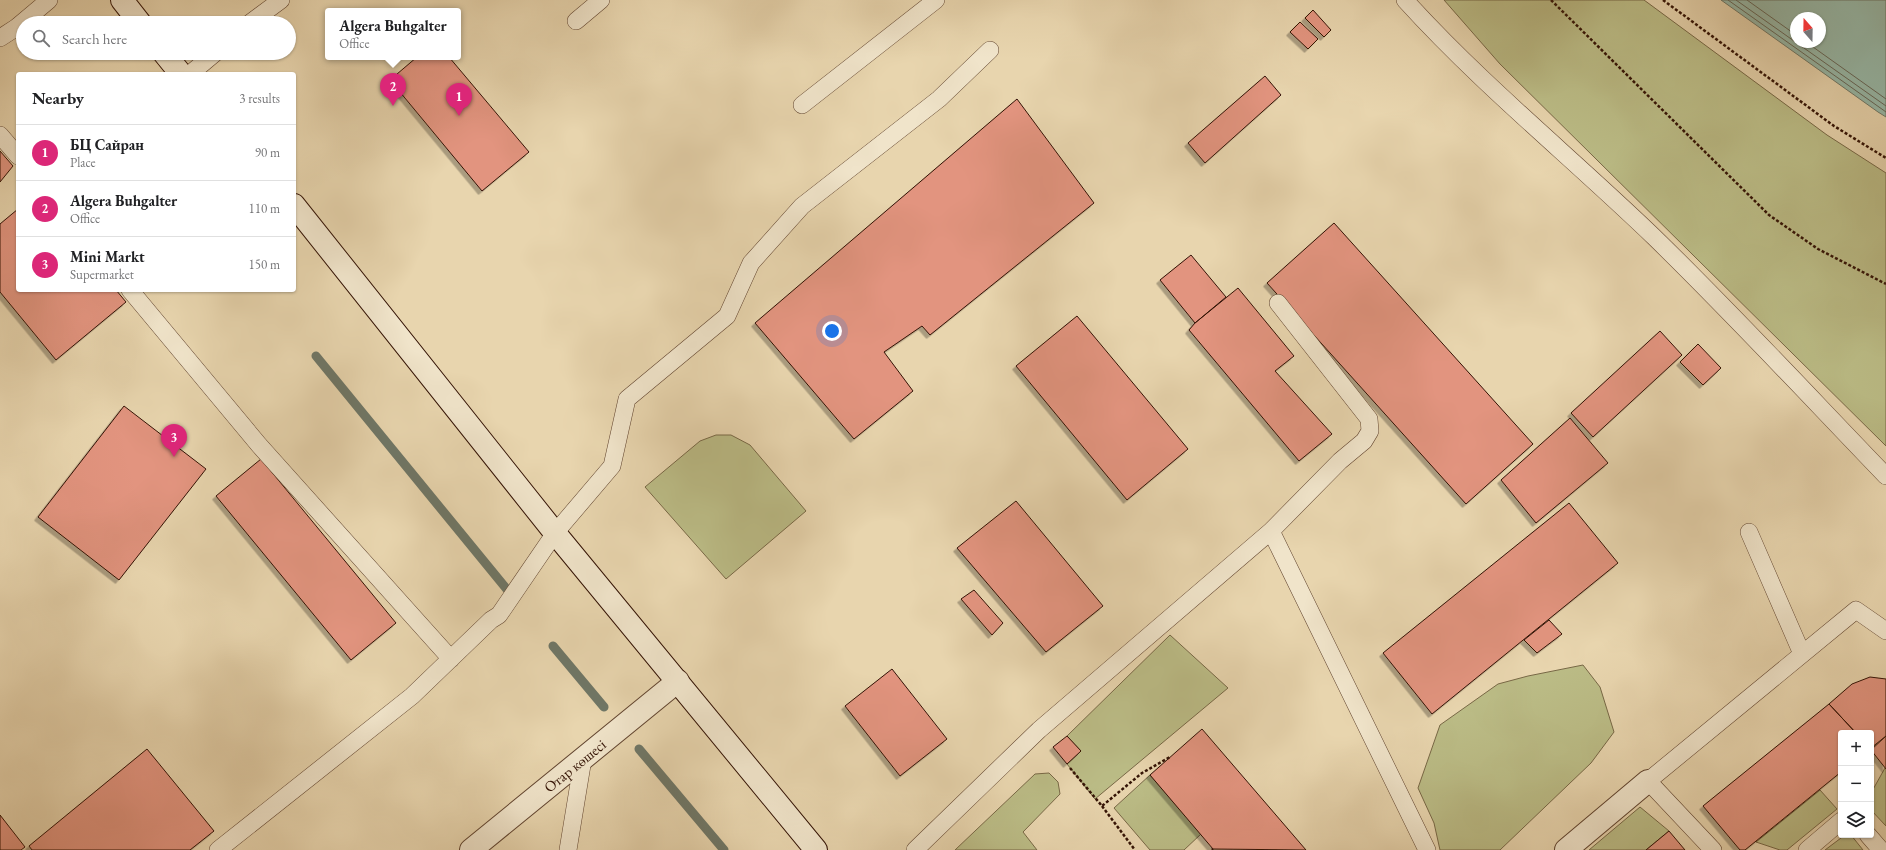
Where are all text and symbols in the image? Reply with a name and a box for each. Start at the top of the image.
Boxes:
popup [325,8,461,60]
north arrow [1790,12,1826,48]
search box [16,16,296,60]
text: Algera Buhgalter [339,16,447,35]
icon: search [30,27,52,49]
text: Search here [62,29,127,48]
text: Office [339,35,369,52]
pin: 2 [380,73,406,106]
pin: 1 [446,83,472,116]
text: Nearby [32,87,84,109]
text: 3 results [239,90,280,107]
text: БЦ Сайран [70,135,144,154]
text: 1 [42,144,48,161]
text: 90 m [255,144,280,161]
text: Place [70,154,96,171]
text: Algera Buhgalter [70,191,177,210]
text: 2 [42,200,48,217]
text: 110 m [249,200,280,217]
text: Office [70,210,100,227]
text: Mini Markt [70,247,145,266]
text: 3 [42,256,48,273]
text: 150 m [249,256,280,273]
text: Supermarket [70,266,134,283]
your location [822,321,842,341]
pin: 3 [161,424,187,457]
map controls [1838,730,1874,838]
button: + [1838,730,1874,766]
street label: Отар көшесі [540,735,610,796]
button: − [1838,766,1874,802]
button: layers [1838,802,1874,838]

